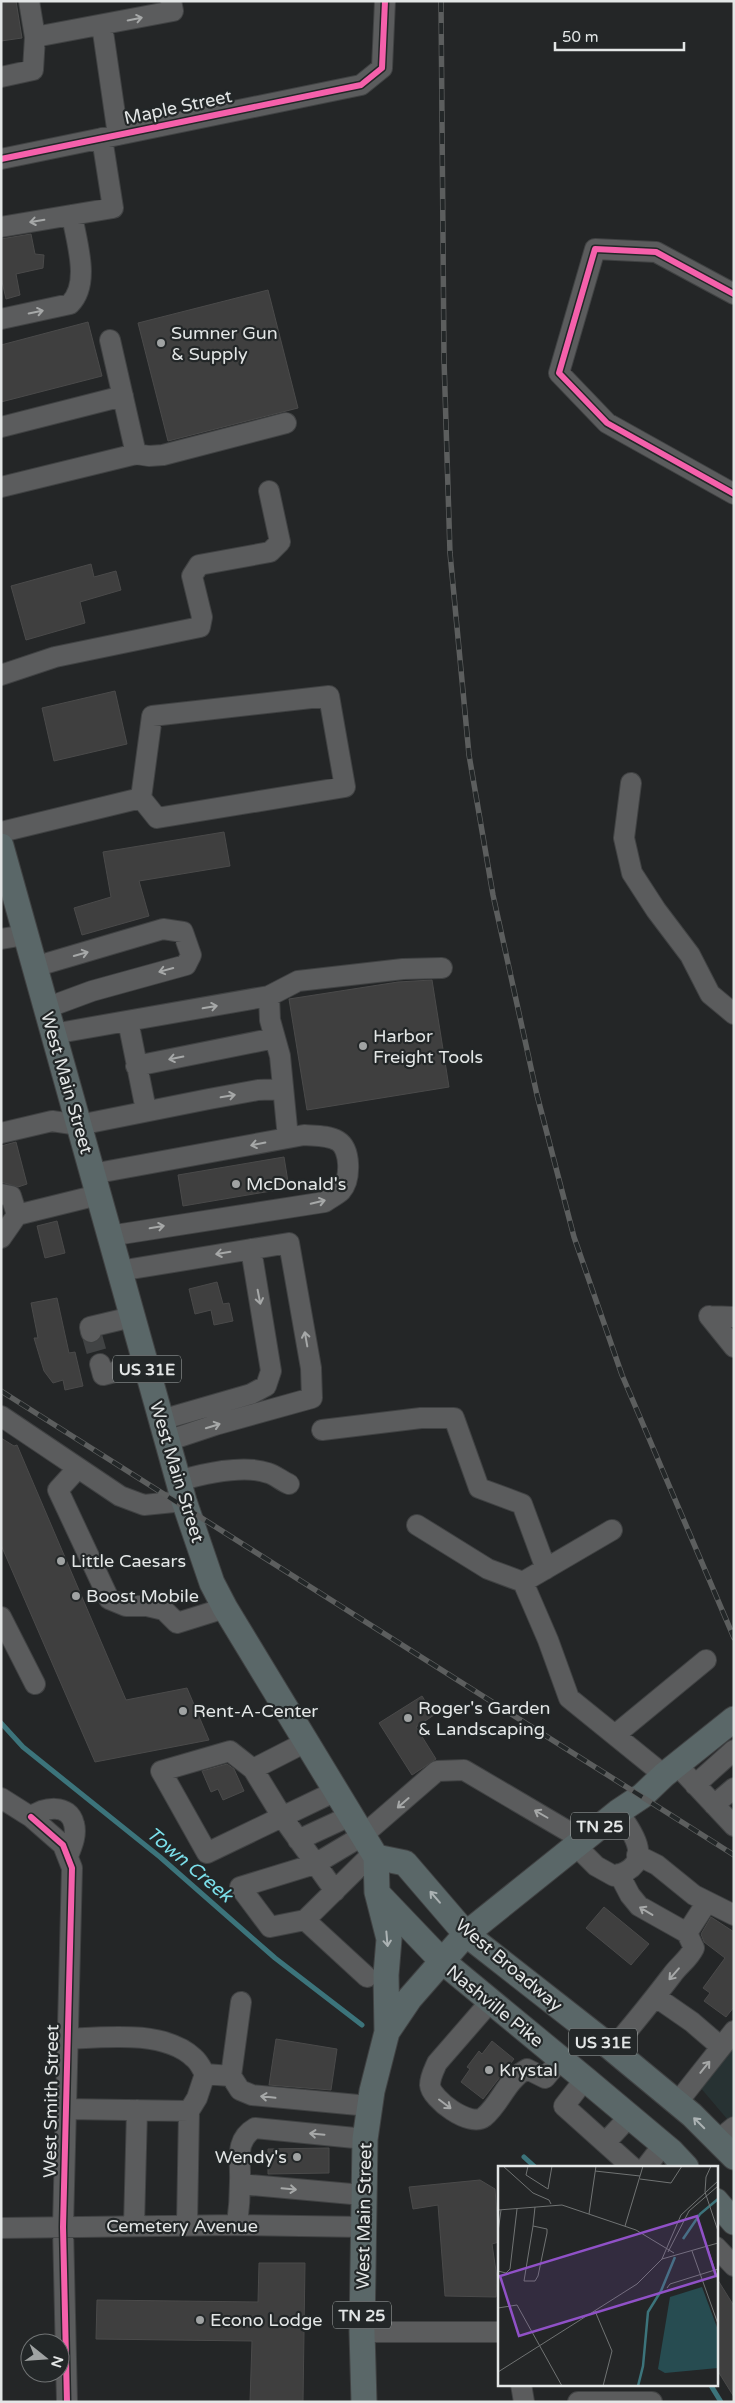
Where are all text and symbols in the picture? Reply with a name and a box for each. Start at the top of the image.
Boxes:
one-way arrow [126,13,142,23]
scale bar [555,20,684,52]
text: 50 m [562,28,599,46]
street label: Maple Street [122,85,234,129]
one-way arrow [29,216,45,226]
one-way arrow [27,306,43,316]
place label: Sumner Gun & Supply [171,322,278,365]
marker: Sumner Gun & Supply [155,337,167,349]
one-way arrow [73,949,89,959]
one-way arrow [158,966,174,975]
one-way arrow [202,1001,218,1011]
street label: West Main Street [36,1009,98,1157]
place label: Harbor Freight Tools [373,1025,483,1068]
marker: Harbor Freight Tools [357,1040,369,1052]
one-way arrow [168,1054,184,1063]
one-way arrow [220,1090,236,1100]
one-way arrow [251,1140,267,1149]
place label: McDonald's [246,1173,346,1195]
marker: McDonald's [230,1178,242,1190]
one-way arrow [309,1197,325,1206]
one-way arrow [149,1222,165,1232]
one-way arrow [216,1249,232,1259]
one-way arrow [255,1288,265,1304]
one-way arrow [301,1331,311,1347]
road number: US 31E [113,1356,181,1382]
street label: West Main Street [145,1399,209,1546]
one-way arrow [205,1420,221,1430]
place label: Little Caesars [71,1550,186,1572]
marker: Little Caesars [55,1555,67,1567]
place label: Boost Mobile [86,1585,199,1607]
marker: Boost Mobile [70,1590,82,1602]
place label: Roger's Garden & Landscaping [418,1697,550,1740]
place label: Rent-A-Center [193,1700,318,1722]
marker: Rent-A-Center [177,1705,189,1717]
marker: Roger's Garden & Landscaping [402,1712,414,1724]
one-way arrow [396,1797,409,1808]
one-way arrow [535,1809,549,1819]
road number: TN 25 [571,1812,629,1840]
water label: Town Creek [142,1823,238,1908]
one-way arrow [429,1890,440,1903]
one-way arrow [640,1905,654,1915]
street label: West Broadway [451,1914,567,2016]
one-way arrow [382,1931,392,1947]
street label: Nashville Pike [442,1960,548,2052]
one-way arrow [668,1967,680,1980]
street label: West Smith Street [39,2024,63,2178]
road number: US 31E [569,2028,637,2056]
place label: Krystal [499,2059,558,2081]
one-way arrow [700,2061,711,2074]
marker: Krystal [483,2064,495,2076]
one-way arrow [260,2092,276,2102]
one-way arrow [439,2098,452,2109]
one-way arrow [693,2116,705,2129]
one-way arrow [309,2129,325,2139]
street label: West Main Street [352,2142,376,2290]
place label: Wendy's [215,2146,287,2168]
marker: Wendy's [291,2151,303,2163]
inset map [498,2166,718,2386]
one-way arrow [280,2184,296,2193]
street label: Cemetery Avenue [106,2215,258,2237]
road number: TN 25 [333,2302,391,2328]
place label: Econo Lodge [210,2309,323,2331]
marker: Econo Lodge [194,2314,206,2326]
north arrow [20,2333,70,2383]
text: N [47,2354,67,2370]

